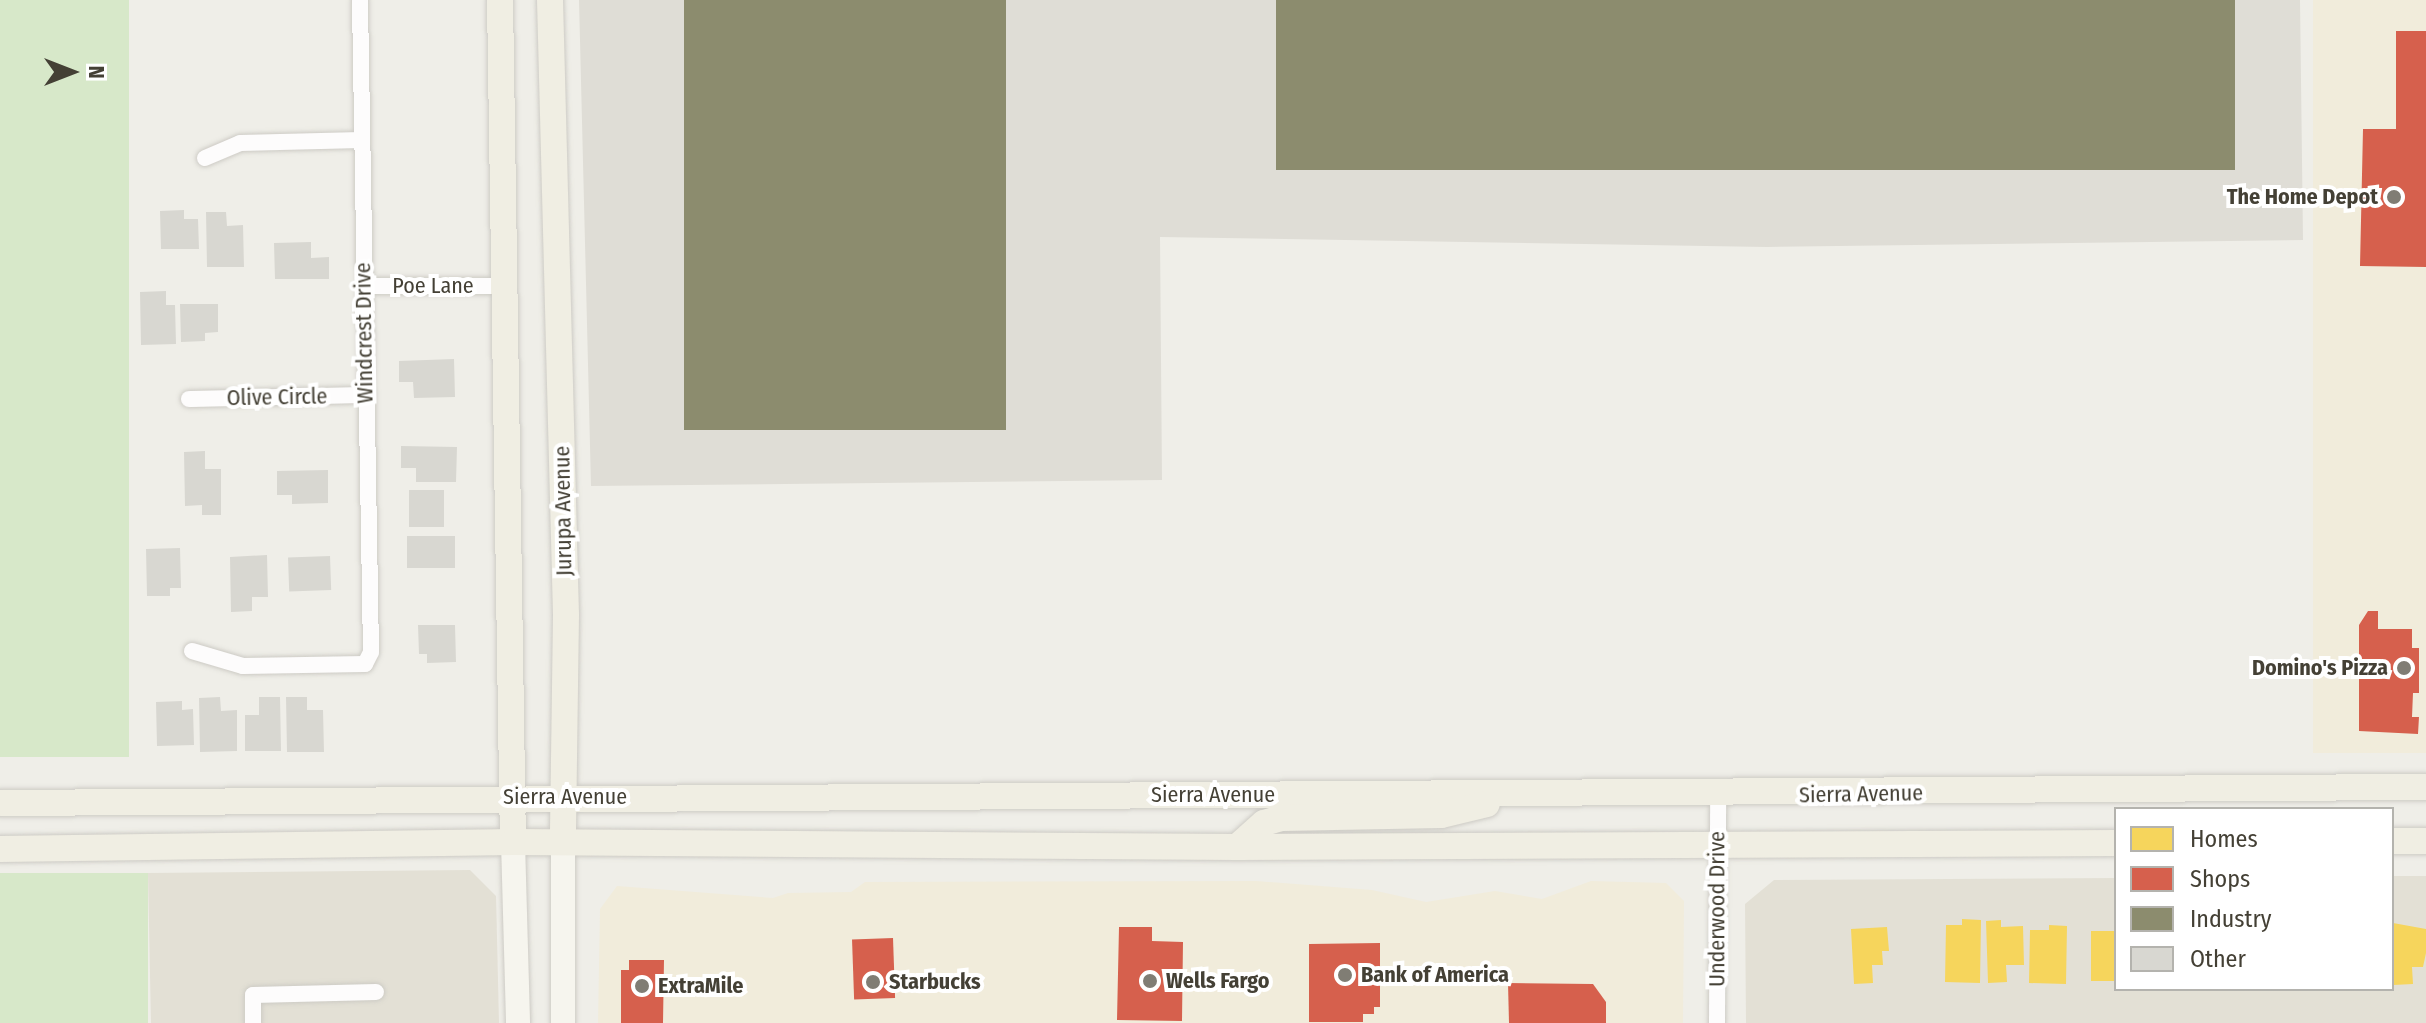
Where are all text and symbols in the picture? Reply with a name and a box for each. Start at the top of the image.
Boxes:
north arrow [32,32,112,112]
text: N [83,65,110,79]
place label: The Home Depot [2227,184,2378,210]
marker: The Home Depot [2385,188,2403,206]
street label: Windcrest Drive [350,262,378,404]
street label: Poe Lane [392,273,474,299]
street label: Olive Circle [226,383,328,411]
street label: Jurupa Avenue [549,446,577,576]
place label: Domino's Pizza [2252,655,2388,681]
marker: Domino's Pizza [2395,659,2413,677]
street label: Sierra Avenue [1799,780,1923,808]
street label: Sierra Avenue [1151,782,1275,808]
street label: Sierra Avenue [503,784,627,810]
legend [2114,807,2394,991]
text: Homes [2190,825,2258,853]
street label: Underwood Drive [1704,831,1730,987]
text: Shops [2190,865,2250,893]
text: Industry [2190,905,2272,933]
text: Other [2190,945,2246,973]
place label: Bank of America [1361,962,1509,988]
marker: Bank of America [1336,966,1354,984]
place label: Wells Fargo [1166,968,1269,994]
place label: Starbucks [889,969,981,995]
marker: Wells Fargo [1141,972,1159,990]
place label: ExtraMile [658,973,743,999]
marker: Starbucks [864,973,882,991]
marker: ExtraMile [633,977,651,995]

